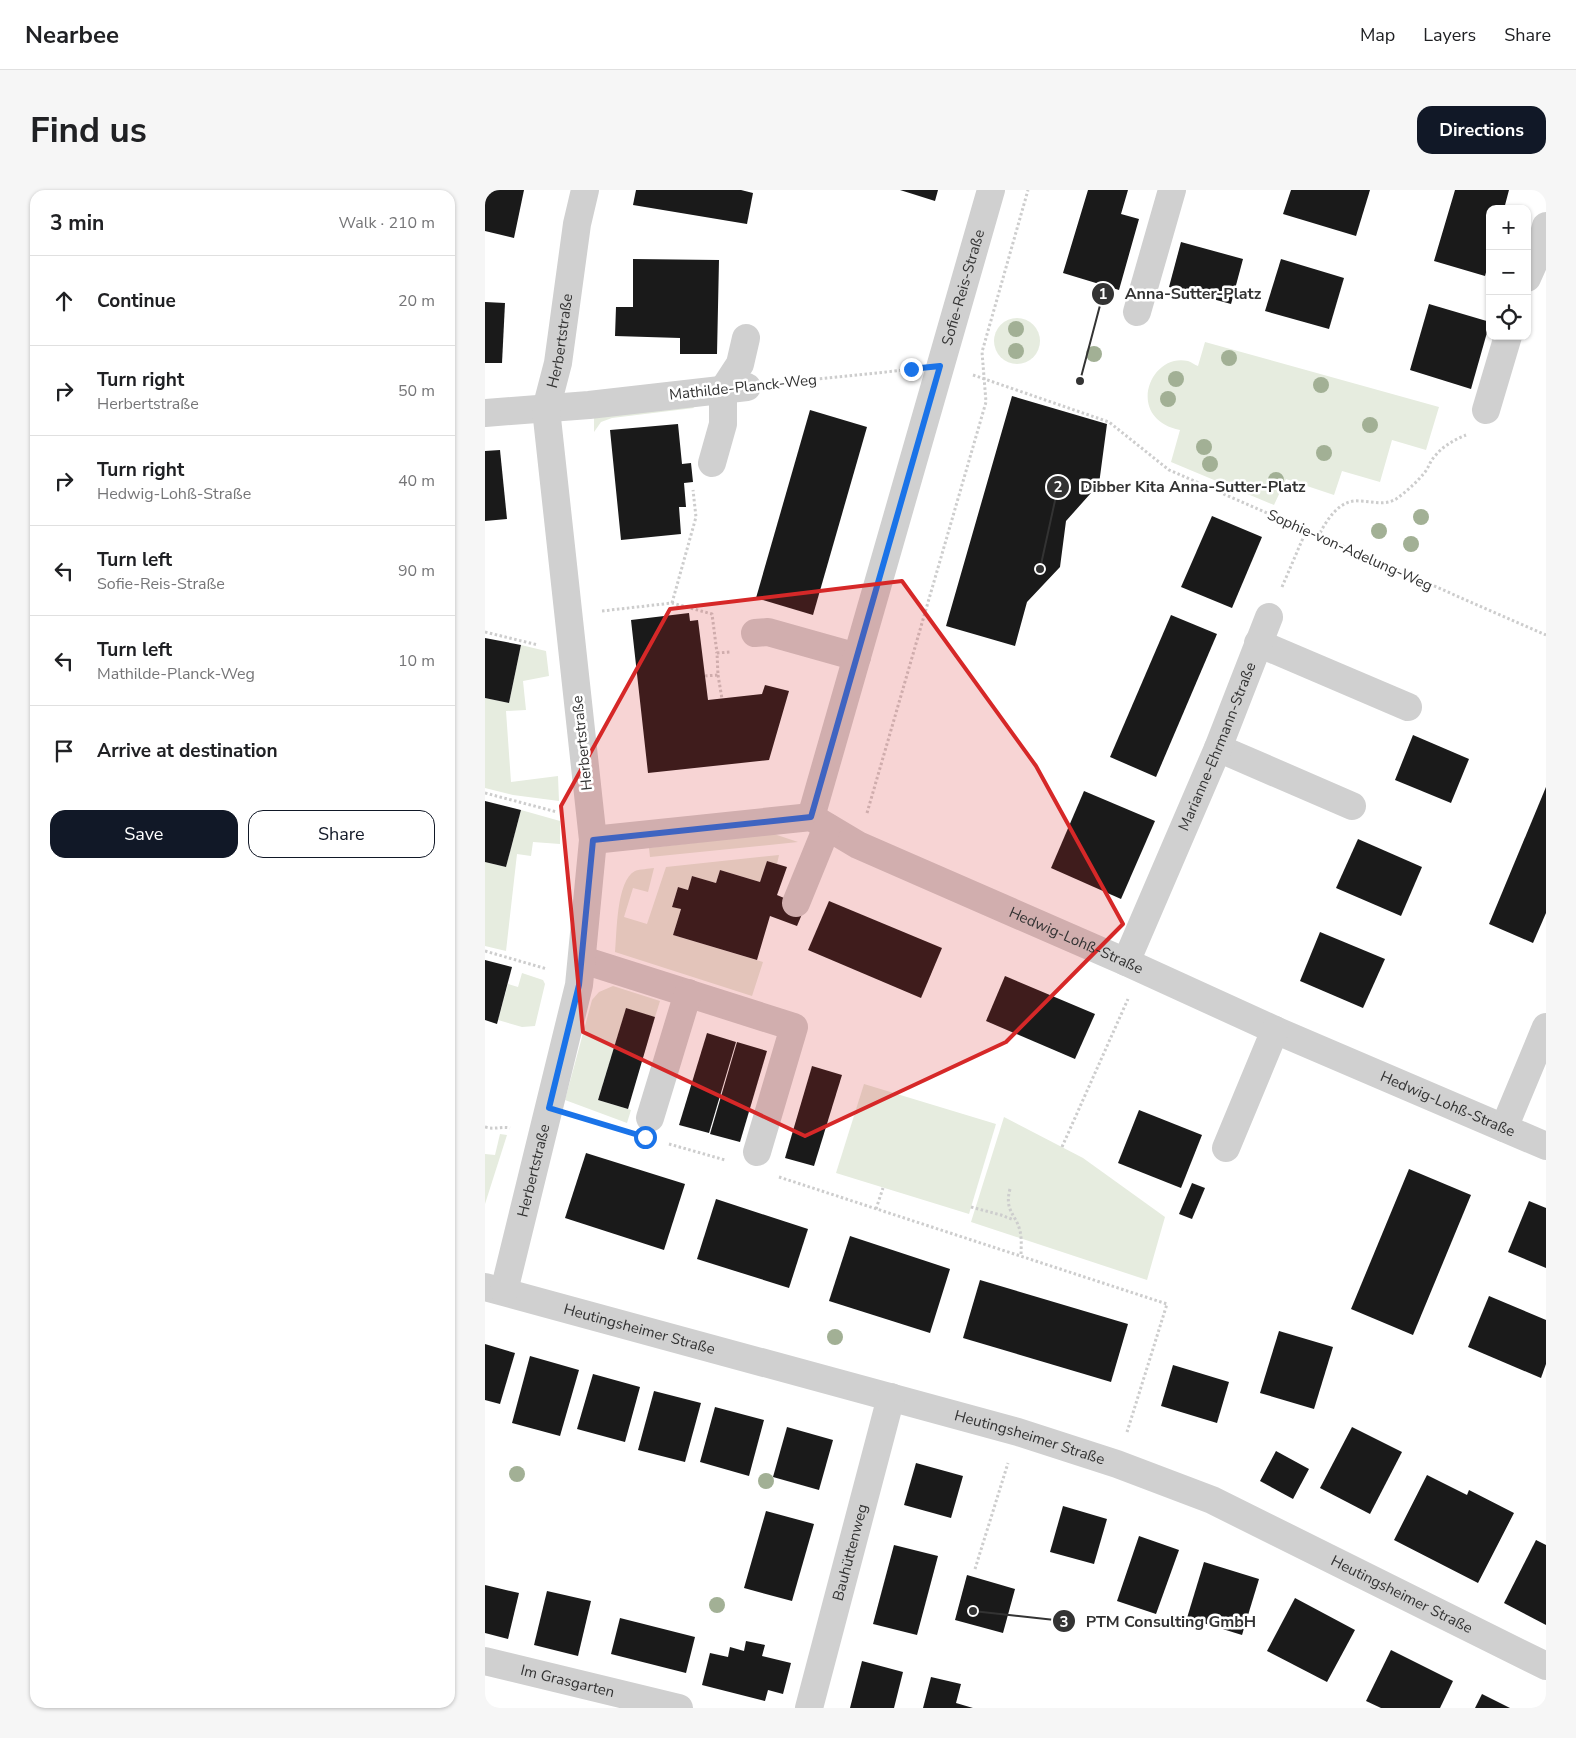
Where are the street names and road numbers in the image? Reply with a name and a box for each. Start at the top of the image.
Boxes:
street label: Sofie-Reis-Straße [937,227,989,348]
street label: Herbertstraße [542,292,577,390]
street label: Mathilde-Planck-Weg [668,369,818,405]
street label: Sophie-von-Adelung-Weg [1264,504,1436,596]
street label: Marianne-Ehrmann-Straße [1174,659,1260,834]
street label: Herbertstraße [567,695,597,791]
street label: Hedwig-Lohß-Straße [1006,902,1147,979]
street label: Hedwig-Lohß-Straße [1377,1066,1518,1142]
street label: Herbertstraße [512,1122,555,1219]
street label: Heutingsheimer Straße [561,1299,717,1359]
street label: Heutingsheimer Straße [952,1405,1107,1469]
street label: Bauhüttenweg [828,1502,872,1603]
street label: Heutingsheimer Straße [1327,1551,1476,1638]
street label: Im Grasgarten [519,1660,617,1702]

